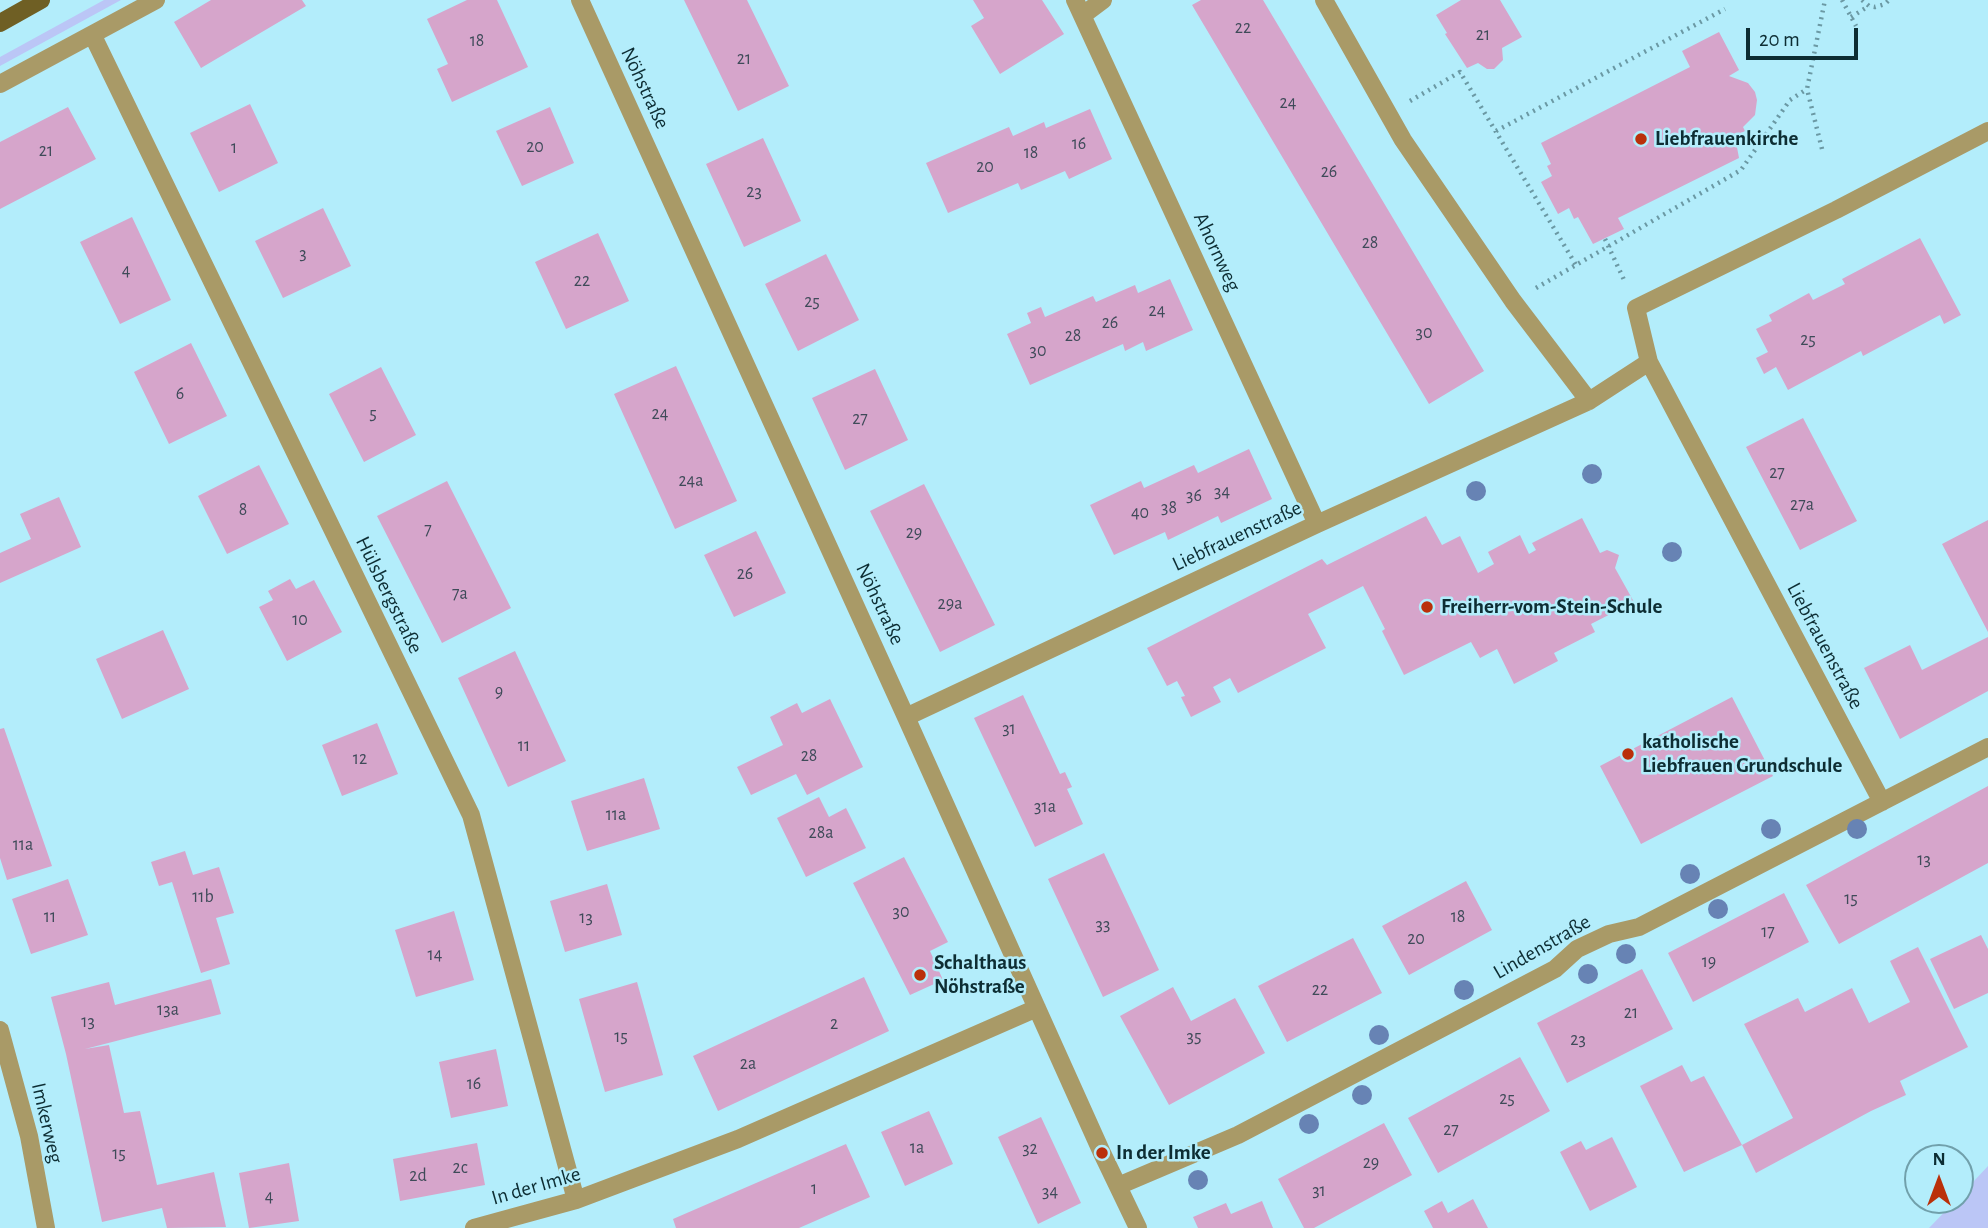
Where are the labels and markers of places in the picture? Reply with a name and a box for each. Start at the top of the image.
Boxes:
place label: Liebfrauenkirche [1655,126,1798,152]
marker: Liebfrauenkirche [1633,131,1649,147]
place label: Freiherr-vom-Stein-Schule [1441,594,1662,620]
marker: Freiherr-vom-Stein-Schule [1419,599,1435,615]
place label: katholische Liebfrauen Grundschule [1642,729,1842,779]
marker: katholische Liebfrauen Grundschule [1620,746,1636,762]
place label: Schalthaus Nöhstraße [934,950,1026,1000]
marker: Schalthaus Nöhstraße [912,967,928,983]
place label: In der Imke [1116,1140,1211,1166]
marker: In der Imke [1094,1145,1110,1161]

